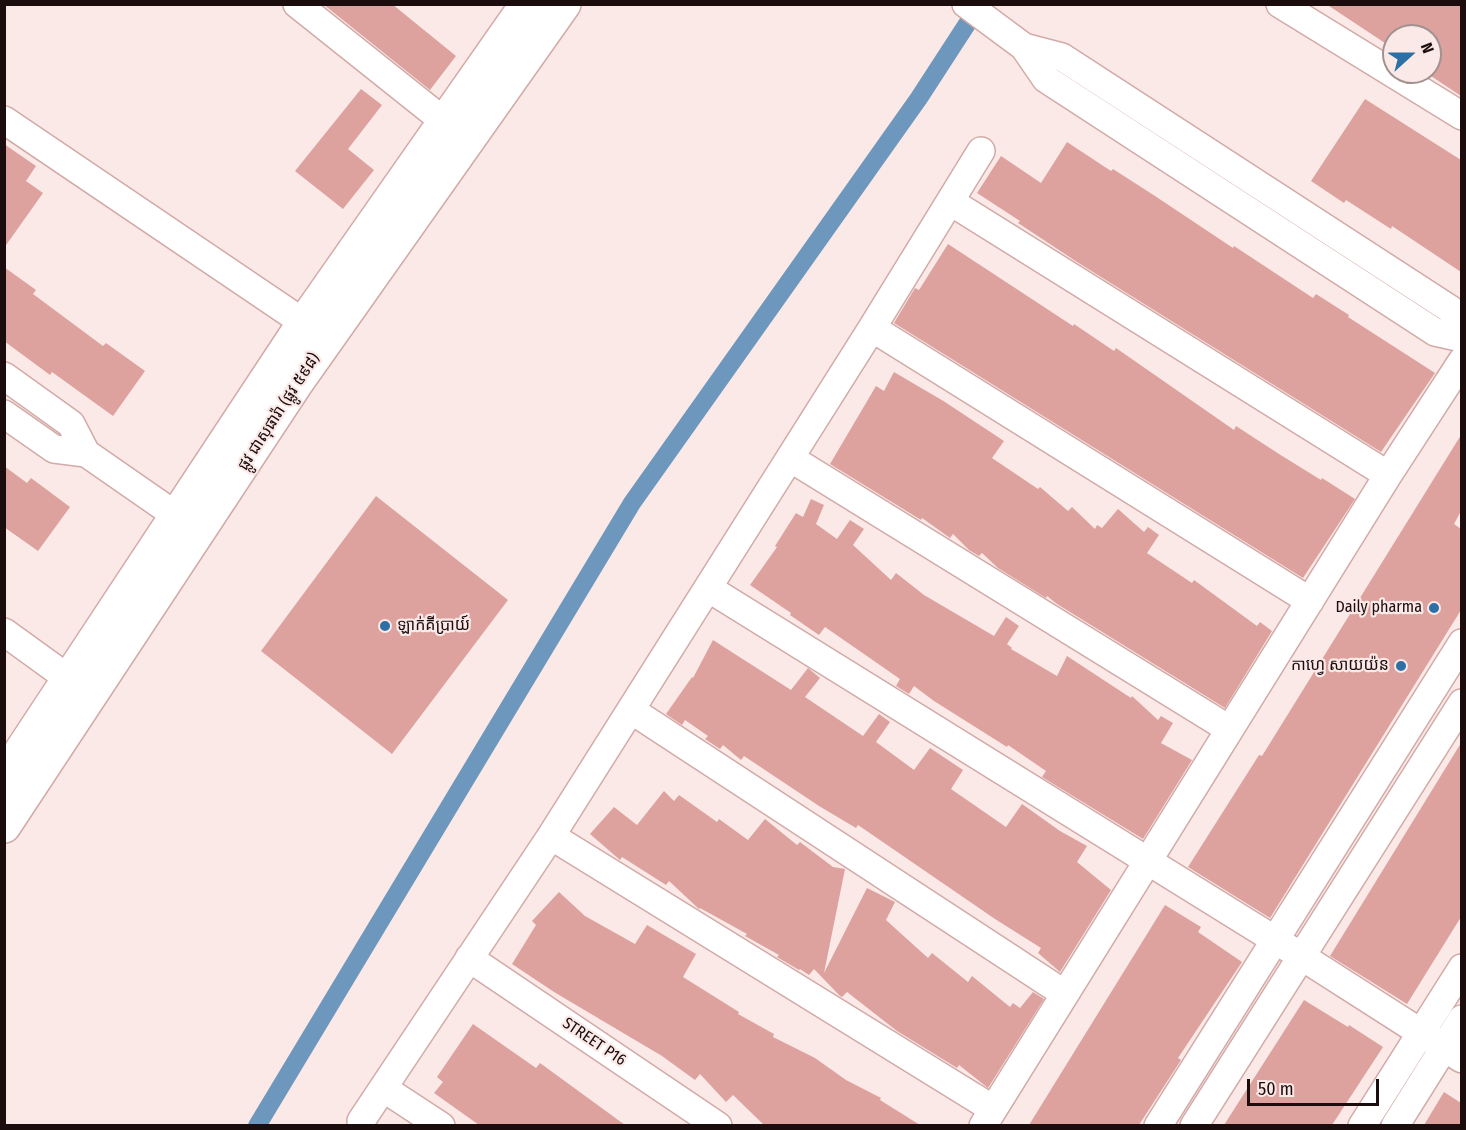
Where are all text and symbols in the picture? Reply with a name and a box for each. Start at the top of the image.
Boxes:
north arrow [1382,24,1442,84]
text: N [1417,40,1438,56]
street label: ផ្លូវ ជាសុផារ៉ា (ផ្លូវ ៥៩៨) [234,350,324,474]
place label: Daily pharma [1336,598,1422,618]
marker: Daily pharma [1427,601,1441,615]
place label: ឡាក់គីប្រាយ៍ [397,616,470,636]
marker: ឡាក់គីប្រាយ៍ [378,619,392,633]
place label: កាហ្វេ សាយយ៉ន [1291,656,1389,676]
marker: កាហ្វេ សាយយ៉ន [1394,659,1408,673]
street label: STREET P16 [559,1014,629,1070]
scale bar [1250,1067,1382,1105]
text: 50 m [1258,1078,1294,1100]

